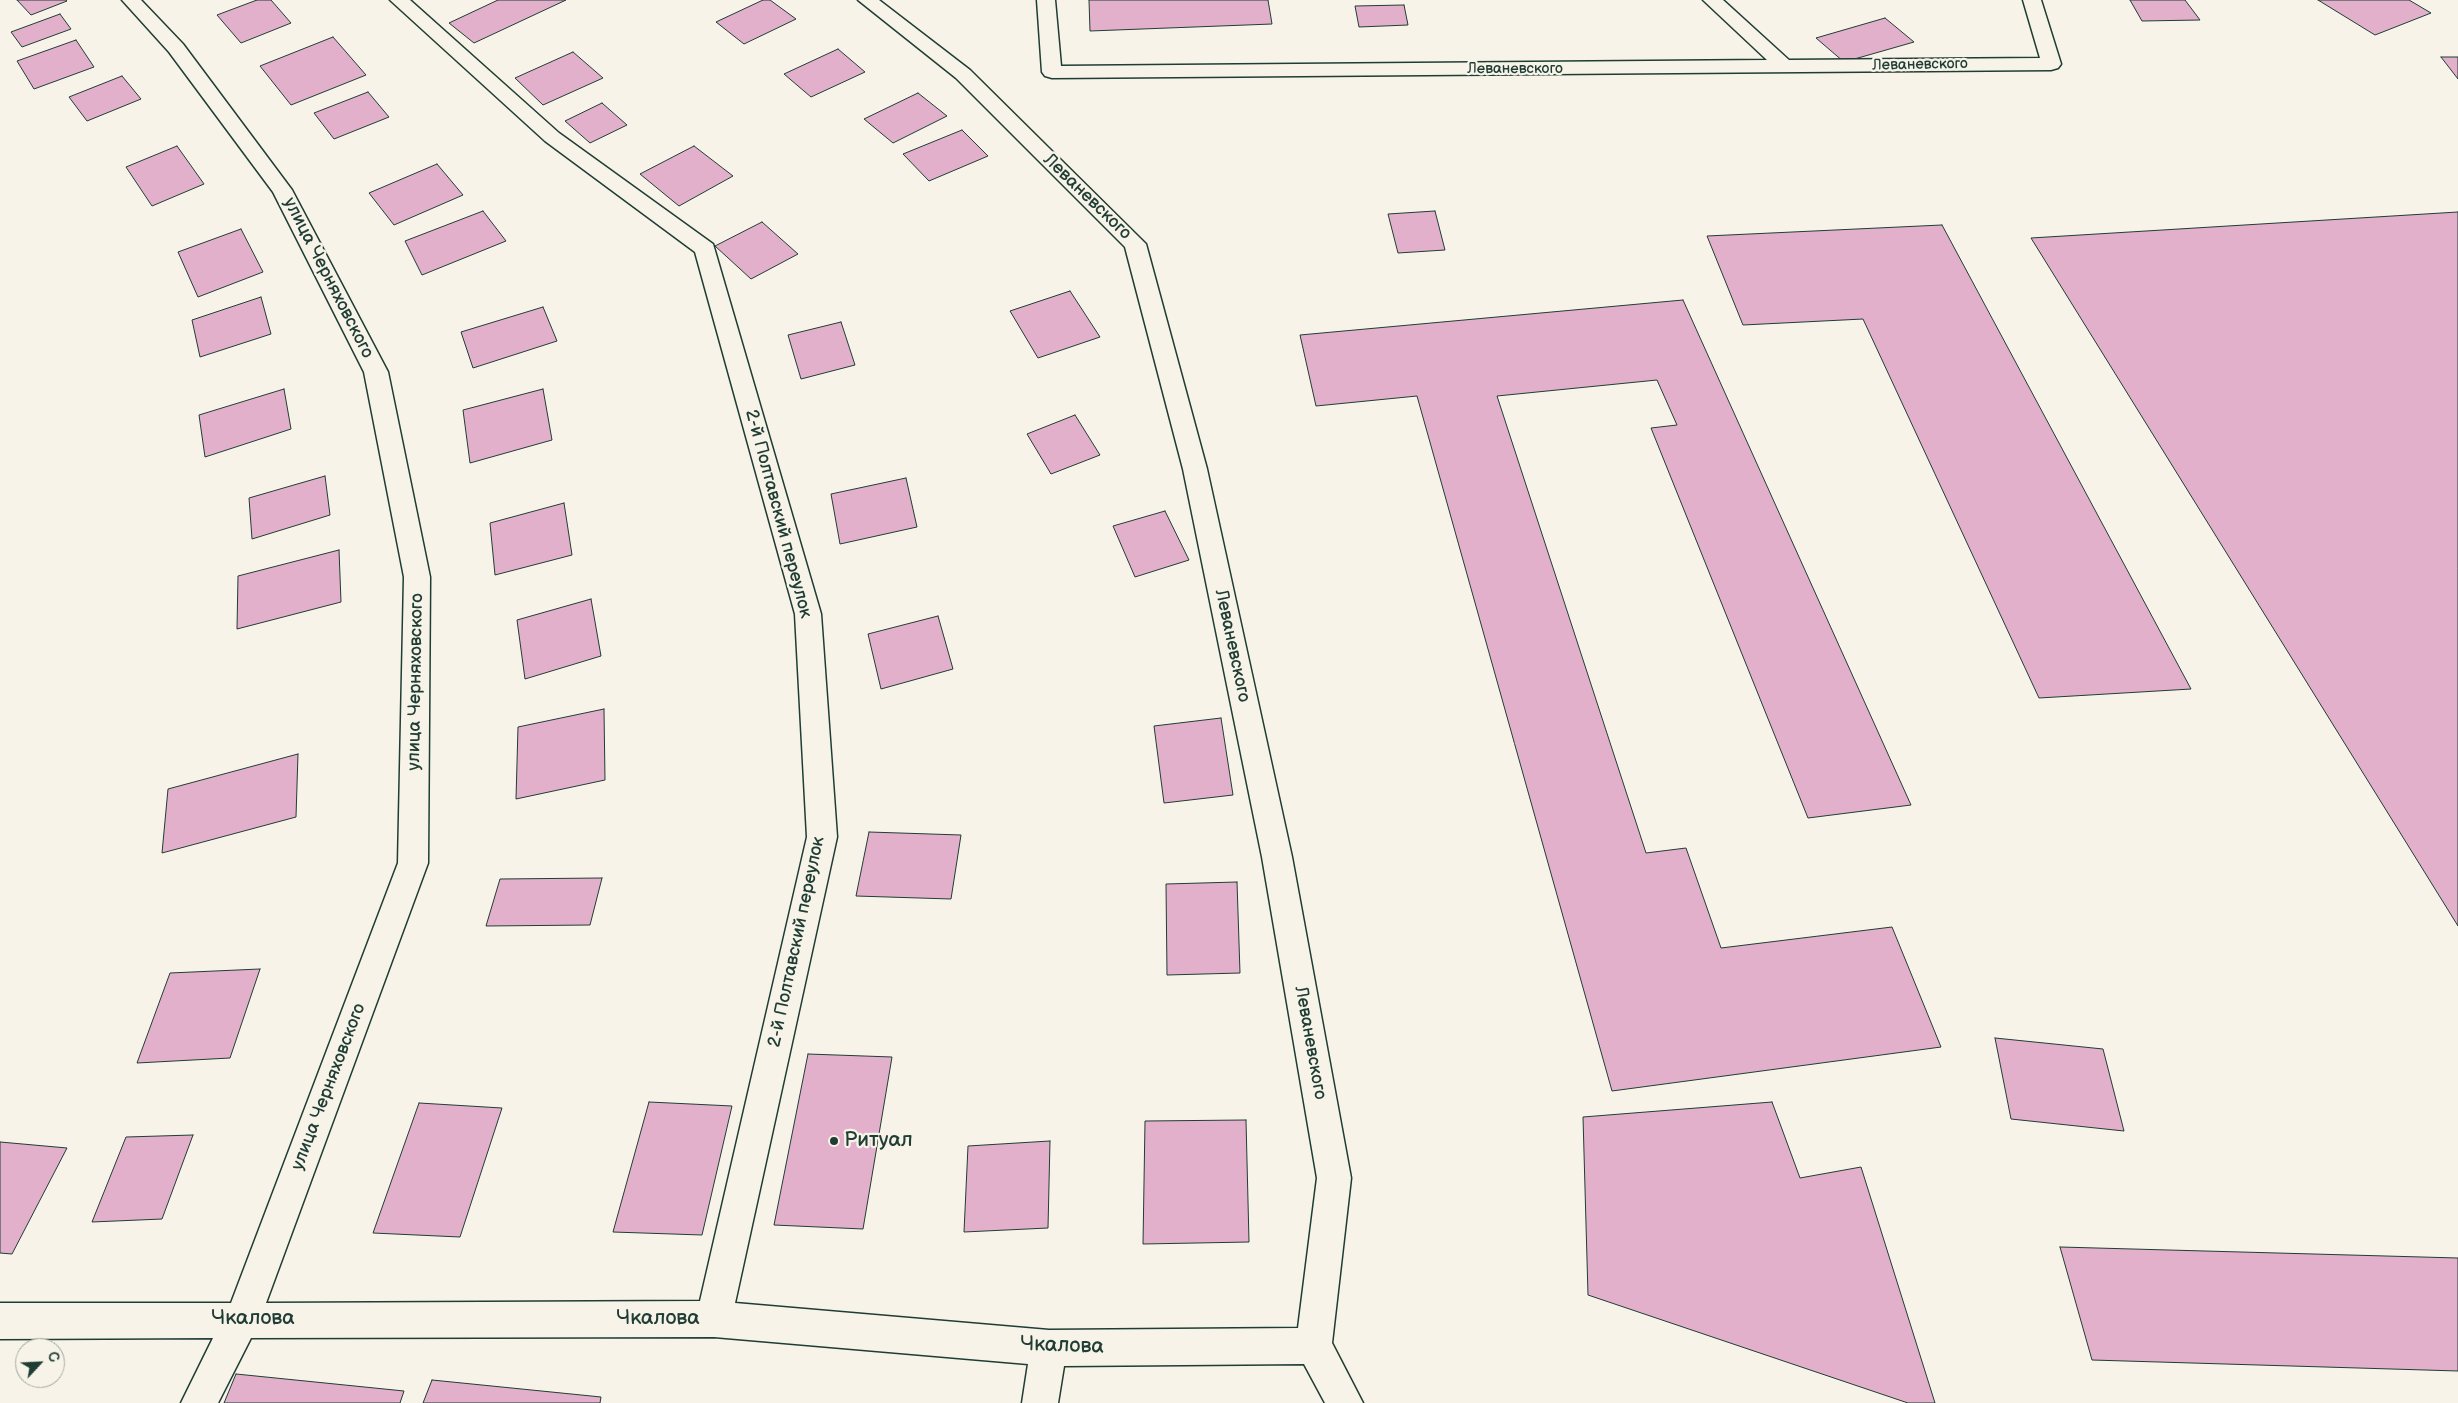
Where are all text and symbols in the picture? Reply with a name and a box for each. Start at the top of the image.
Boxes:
street label: Леваневского [1872,55,1968,75]
street label: Леваневского [1467,60,1563,78]
street label: Леваневского [1038,149,1136,245]
street label: улица Черняховского [278,194,378,362]
street label: 2-й Полтавский переулок [740,407,816,621]
street label: Леваневского [1210,588,1254,704]
street label: улица Черняховского [404,593,428,771]
street label: 2-й Полтавский переулок [764,835,830,1049]
street label: Леваневского [1289,985,1331,1101]
street label: улица Черняховского [287,1000,371,1174]
place label: Ритуал [844,1128,913,1154]
marker: Ритуал [828,1135,840,1147]
street label: Чкалова [211,1306,295,1332]
street label: Чкалова [616,1306,700,1332]
street label: Чкалова [1020,1332,1104,1360]
north arrow [15,1338,65,1388]
text: С [43,1349,63,1365]

